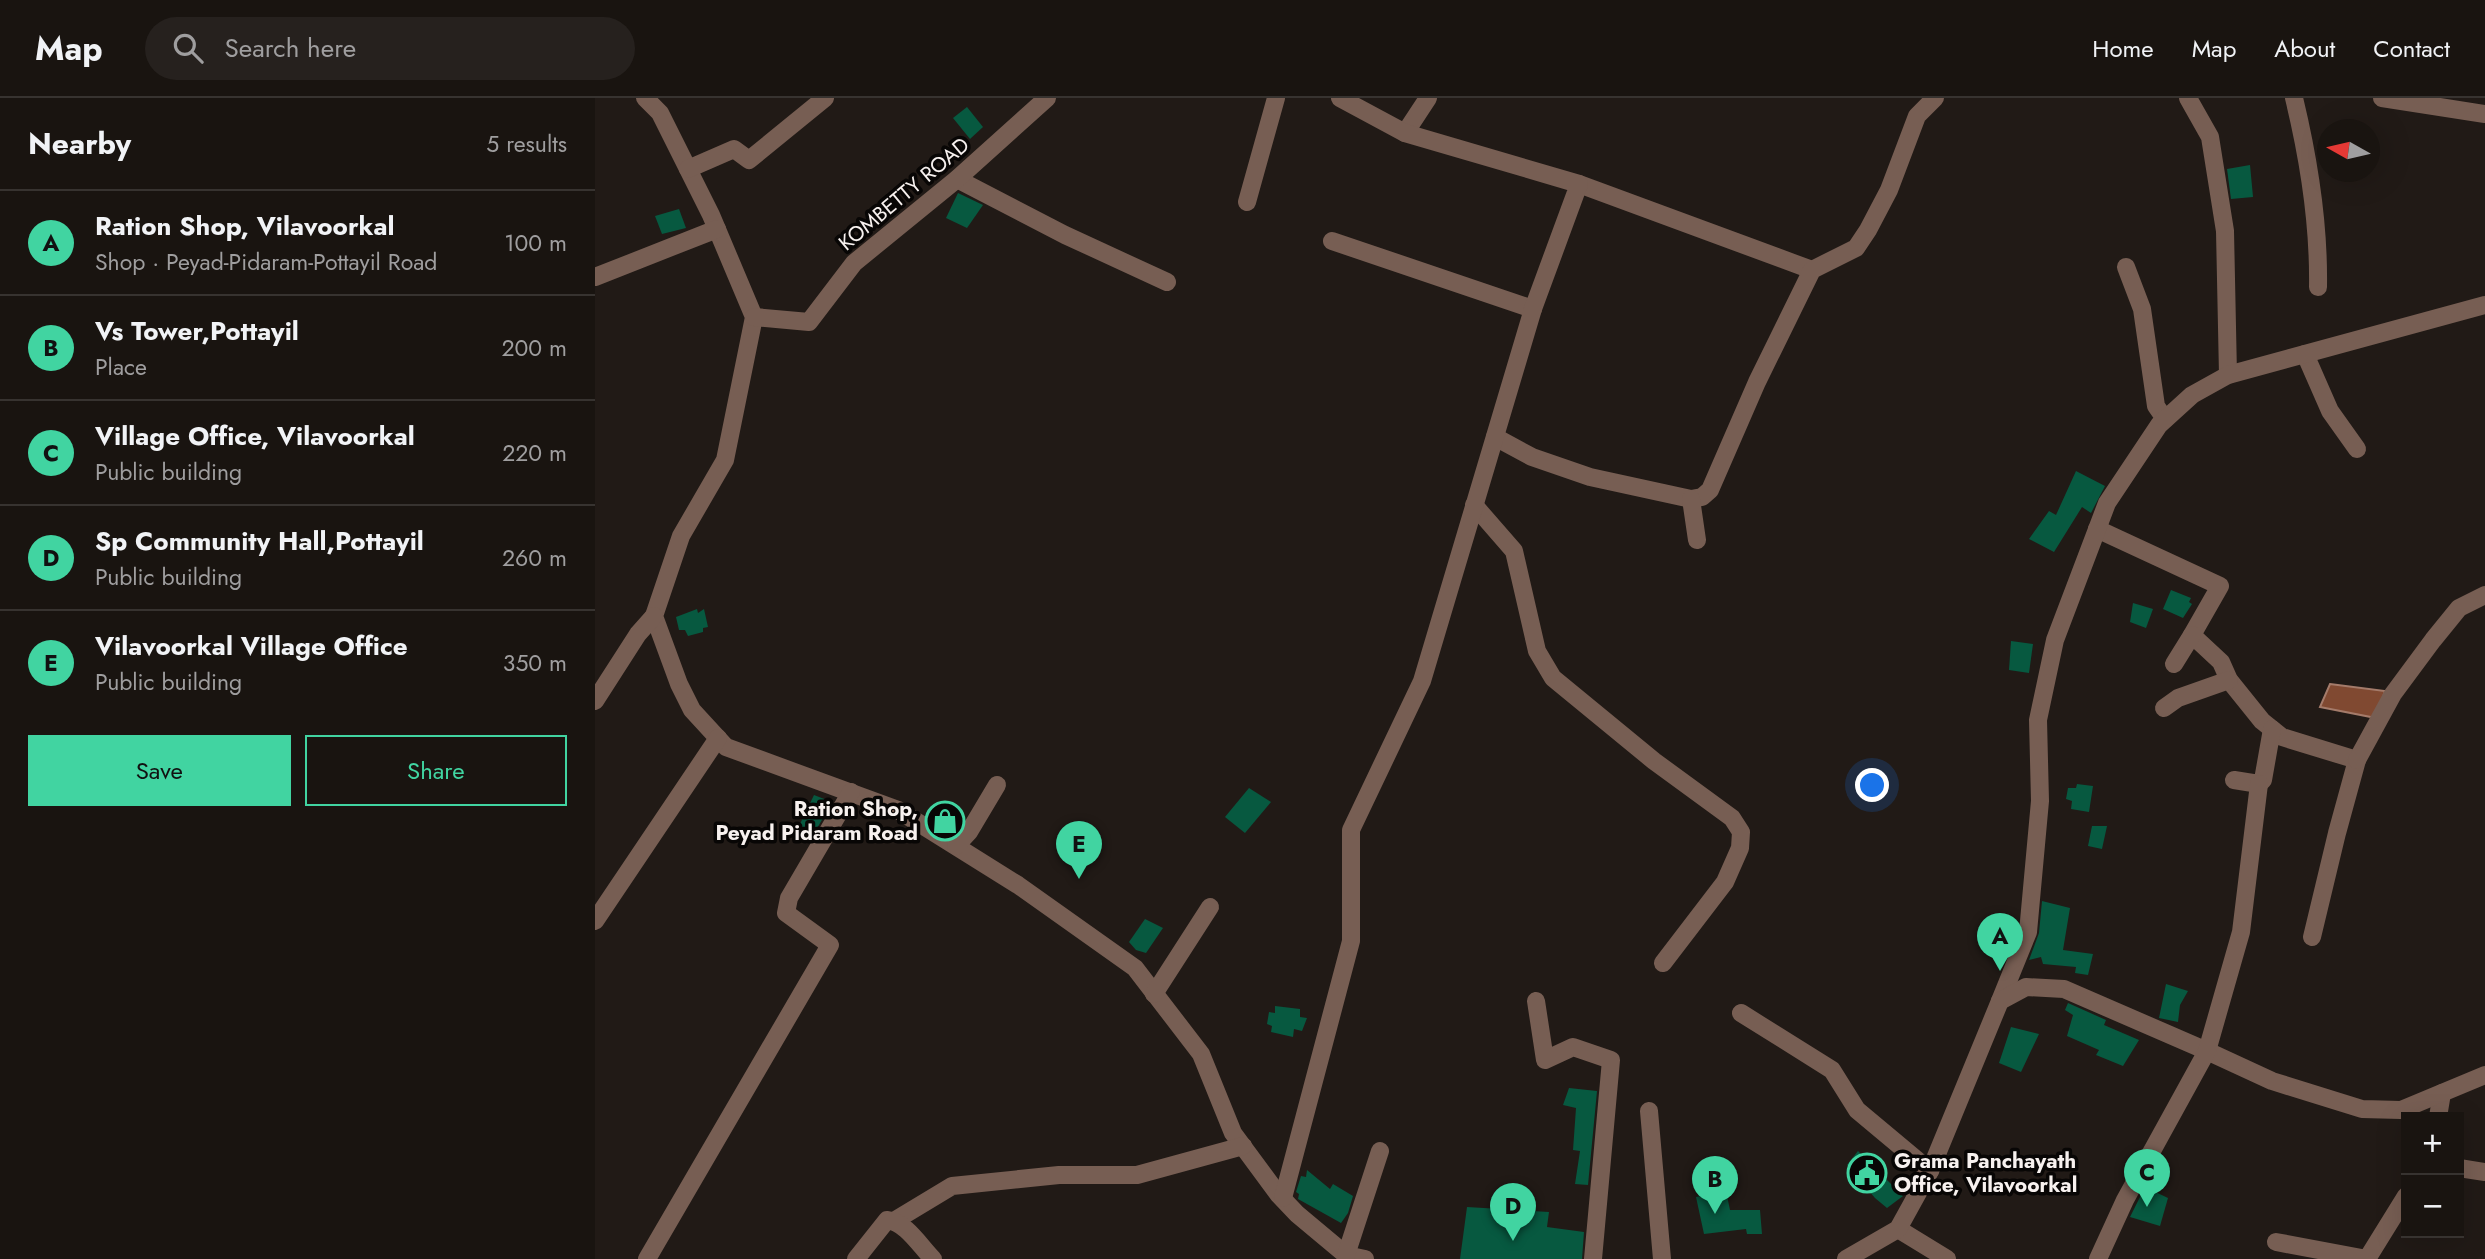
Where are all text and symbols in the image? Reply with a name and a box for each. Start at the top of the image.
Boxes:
search box [145,17,635,80]
text: Map [35,25,103,72]
icon: search [169,29,207,67]
text: Search here [225,29,356,67]
text: Home [2092,31,2154,66]
text: Map [2192,31,2236,66]
text: About [2274,31,2335,66]
text: Contact [2373,31,2450,66]
north arrow [2317,119,2380,182]
text: Nearby [28,122,131,165]
text: 5 results [486,127,567,161]
street label: KOMBETTY ROAD [832,130,976,258]
text: Ration Shop, Vilavoorkal [95,207,395,245]
text: A [43,226,59,260]
text: 100 m [504,226,567,260]
text: Shop · Peyad-Pidaram-Pottayil Road [95,245,437,279]
text: Vs Tower,Pottayil [95,312,299,350]
text: B [43,331,59,365]
text: 200 m [501,331,567,365]
text: Place [95,350,147,384]
text: Village Office, Vilavoorkal [95,417,415,455]
text: C [43,436,59,470]
text: 220 m [502,436,567,470]
text: Public building [95,455,242,489]
text: Sp Community Hall,Pottayil [95,522,424,560]
text: D [43,541,59,575]
text: 260 m [502,541,567,575]
text: Public building [95,560,242,594]
text: Vilavoorkal Village Office [95,627,408,665]
text: E [44,646,58,680]
text: 350 m [503,646,567,680]
text: Public building [95,665,242,699]
button: Save [28,735,291,806]
button: Share [305,735,567,806]
your location [1855,768,1889,802]
place label: Ration Shop, Peyad Pidaram Road [715,794,918,848]
shop icon: Ration Shop, Peyad Pidaram Road [924,800,966,842]
pin: E [1056,821,1102,879]
pin: A [1977,913,2023,971]
map controls [2401,1112,2464,1238]
button: + [2401,1112,2464,1175]
place label: Grama Panchayath Office, Vilavoorkal [1894,1146,2077,1200]
pin: C [2124,1149,2170,1207]
public building icon: Grama Panchayath Office, Vilavoorkal [1846,1152,1888,1194]
pin: B [1692,1156,1738,1214]
button: − [2401,1175,2464,1238]
pin: D [1490,1183,1536,1241]

